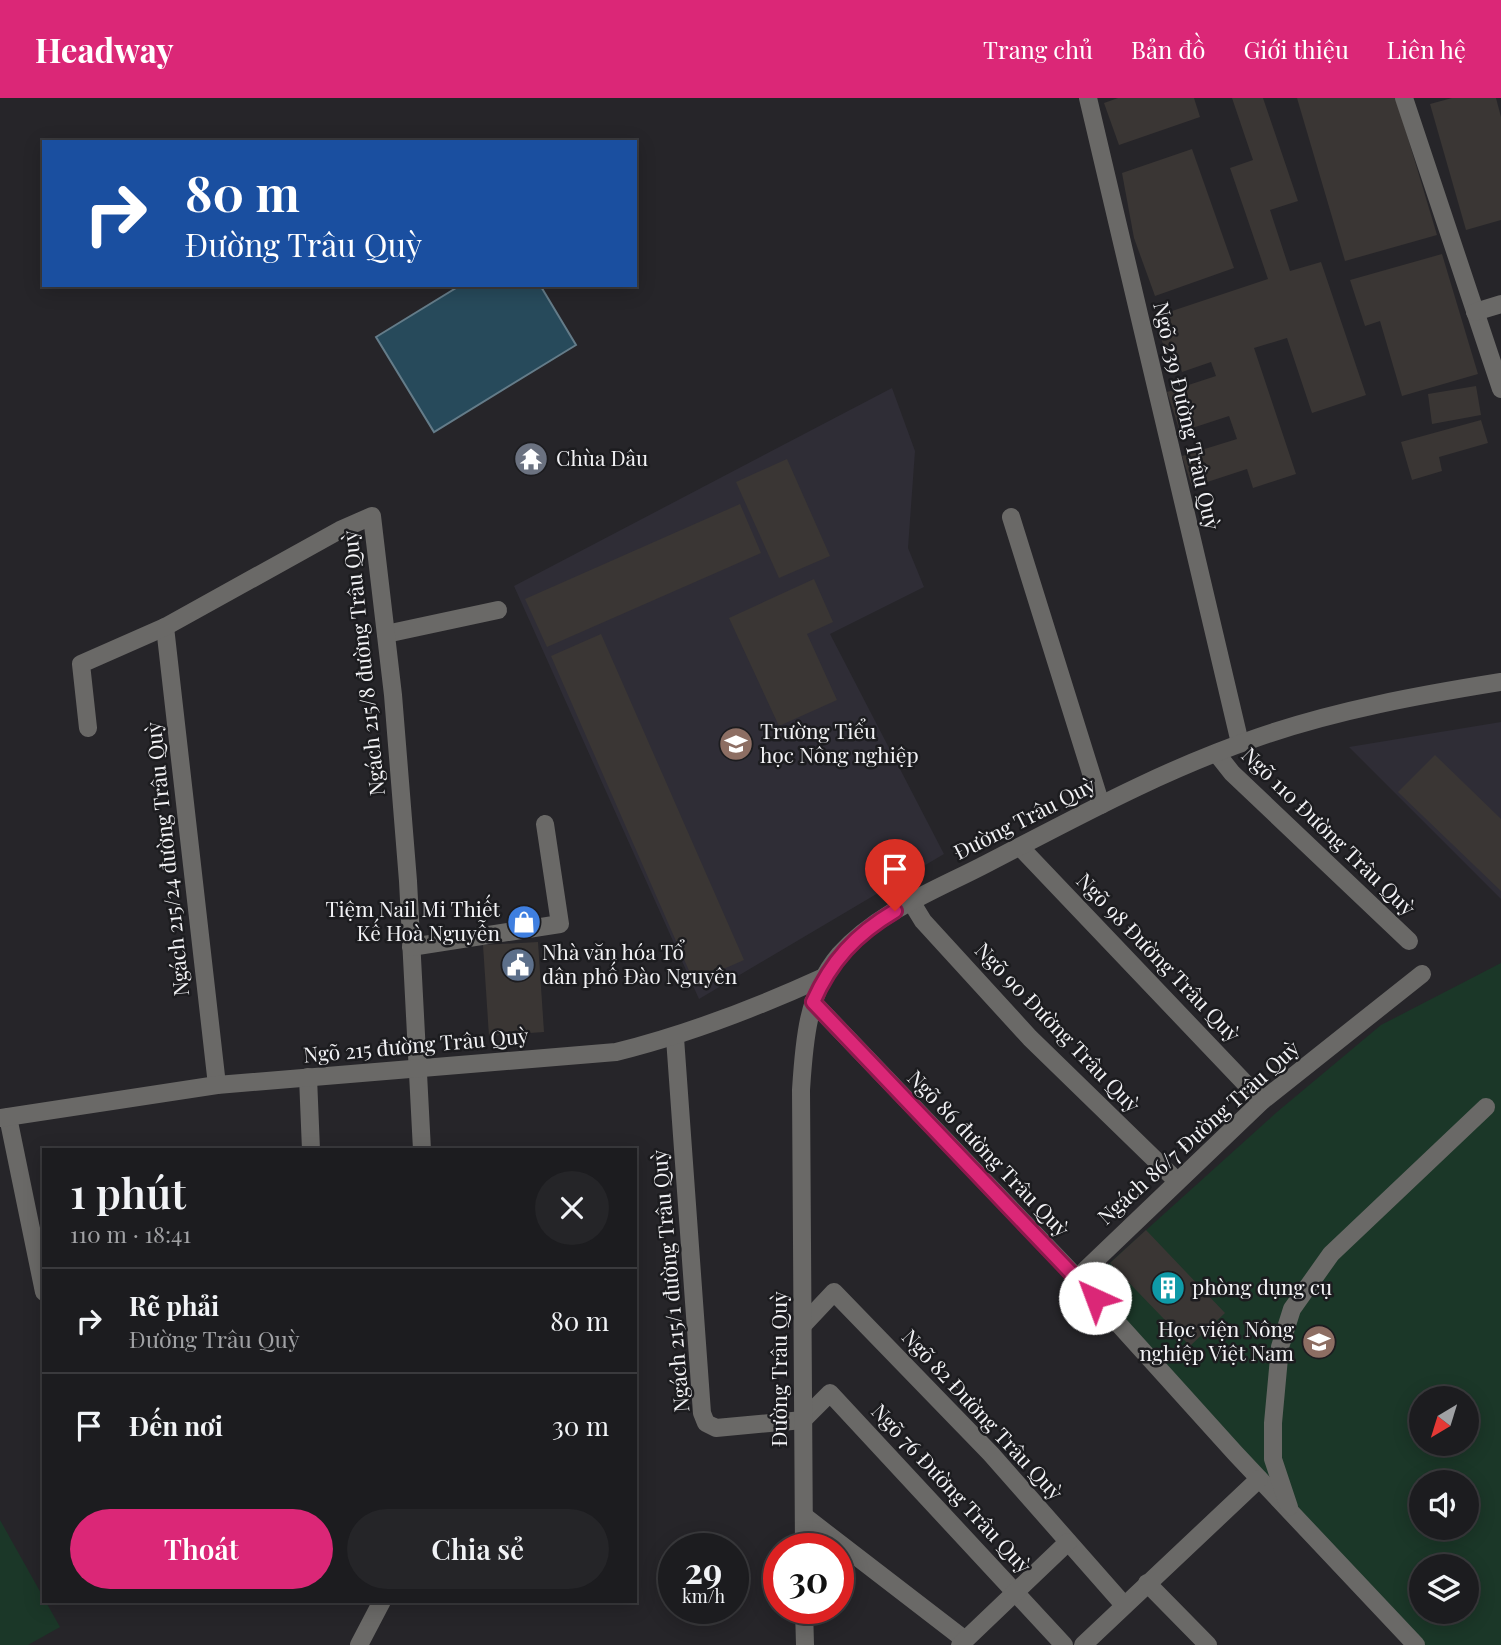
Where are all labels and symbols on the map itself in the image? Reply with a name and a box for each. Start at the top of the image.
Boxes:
street label: Ngõ 239 Đường Trâu Quỳ [1148,299,1228,533]
temple icon: Chùa Dâu [512,440,550,478]
place label: Chùa Dâu [556,443,648,471]
street label: Ngách 215/8 đường Trâu Quỳ [334,529,390,797]
place label: Trường Tiểu học Nông nghiệp [760,716,919,768]
street label: Ngách 215/24 đường Trâu Quỳ [138,720,194,998]
school or university icon: Trường Tiểu học Nông nghiệp [717,725,755,763]
street label: Ngõ 110 Đường Trâu Quỳ [1237,740,1423,921]
street label: Đường Trâu Quỳ [948,769,1100,865]
pin [865,839,925,911]
street label: Ngõ 98 Đường Trâu Quỳ [1071,866,1248,1047]
place label: Tiệm Nail Mi Thiết Kế Hoà Nguyễn [325,894,501,946]
shop icon: Tiệm Nail Mi Thiết Kế Hoà Nguyễn [505,903,543,941]
street label: Ngõ 90 Đường Trâu Quỳ [970,936,1147,1118]
place label: Nhà văn hóa Tổ dân phố Đào Nguyên [542,937,738,989]
public building icon: Nhà văn hóa Tổ dân phố Đào Nguyên [499,946,537,984]
street label: Ngõ 215 đường Trâu Quỳ [302,1020,530,1068]
street label: Ngách 86/7 Đường Trâu Quỳ [1091,1033,1305,1230]
street label: Ngõ 86 đường Trâu Quỳ [902,1063,1077,1242]
street label: Ngách 215/1 đường Trâu Quỳ [644,1148,694,1414]
position arrow [1058,1261,1132,1335]
building icon: phòng dụng cụ [1149,1269,1187,1307]
place label: phòng dụng cụ [1192,1272,1332,1300]
street label: Đường Trâu Quỳ [764,1291,792,1447]
place label: Học viện Nông nghiệp Việt Nam [1140,1314,1294,1366]
street label: Ngõ 82 Đường Trâu Quỳ [897,1322,1070,1505]
school or university icon: Học viện Nông nghiệp Việt Nam [1300,1323,1338,1361]
north arrow [1409,1386,1479,1456]
street label: Ngõ 76 Đường Trâu Quỳ [866,1397,1039,1579]
speed limit sign: 30 [763,1533,854,1624]

